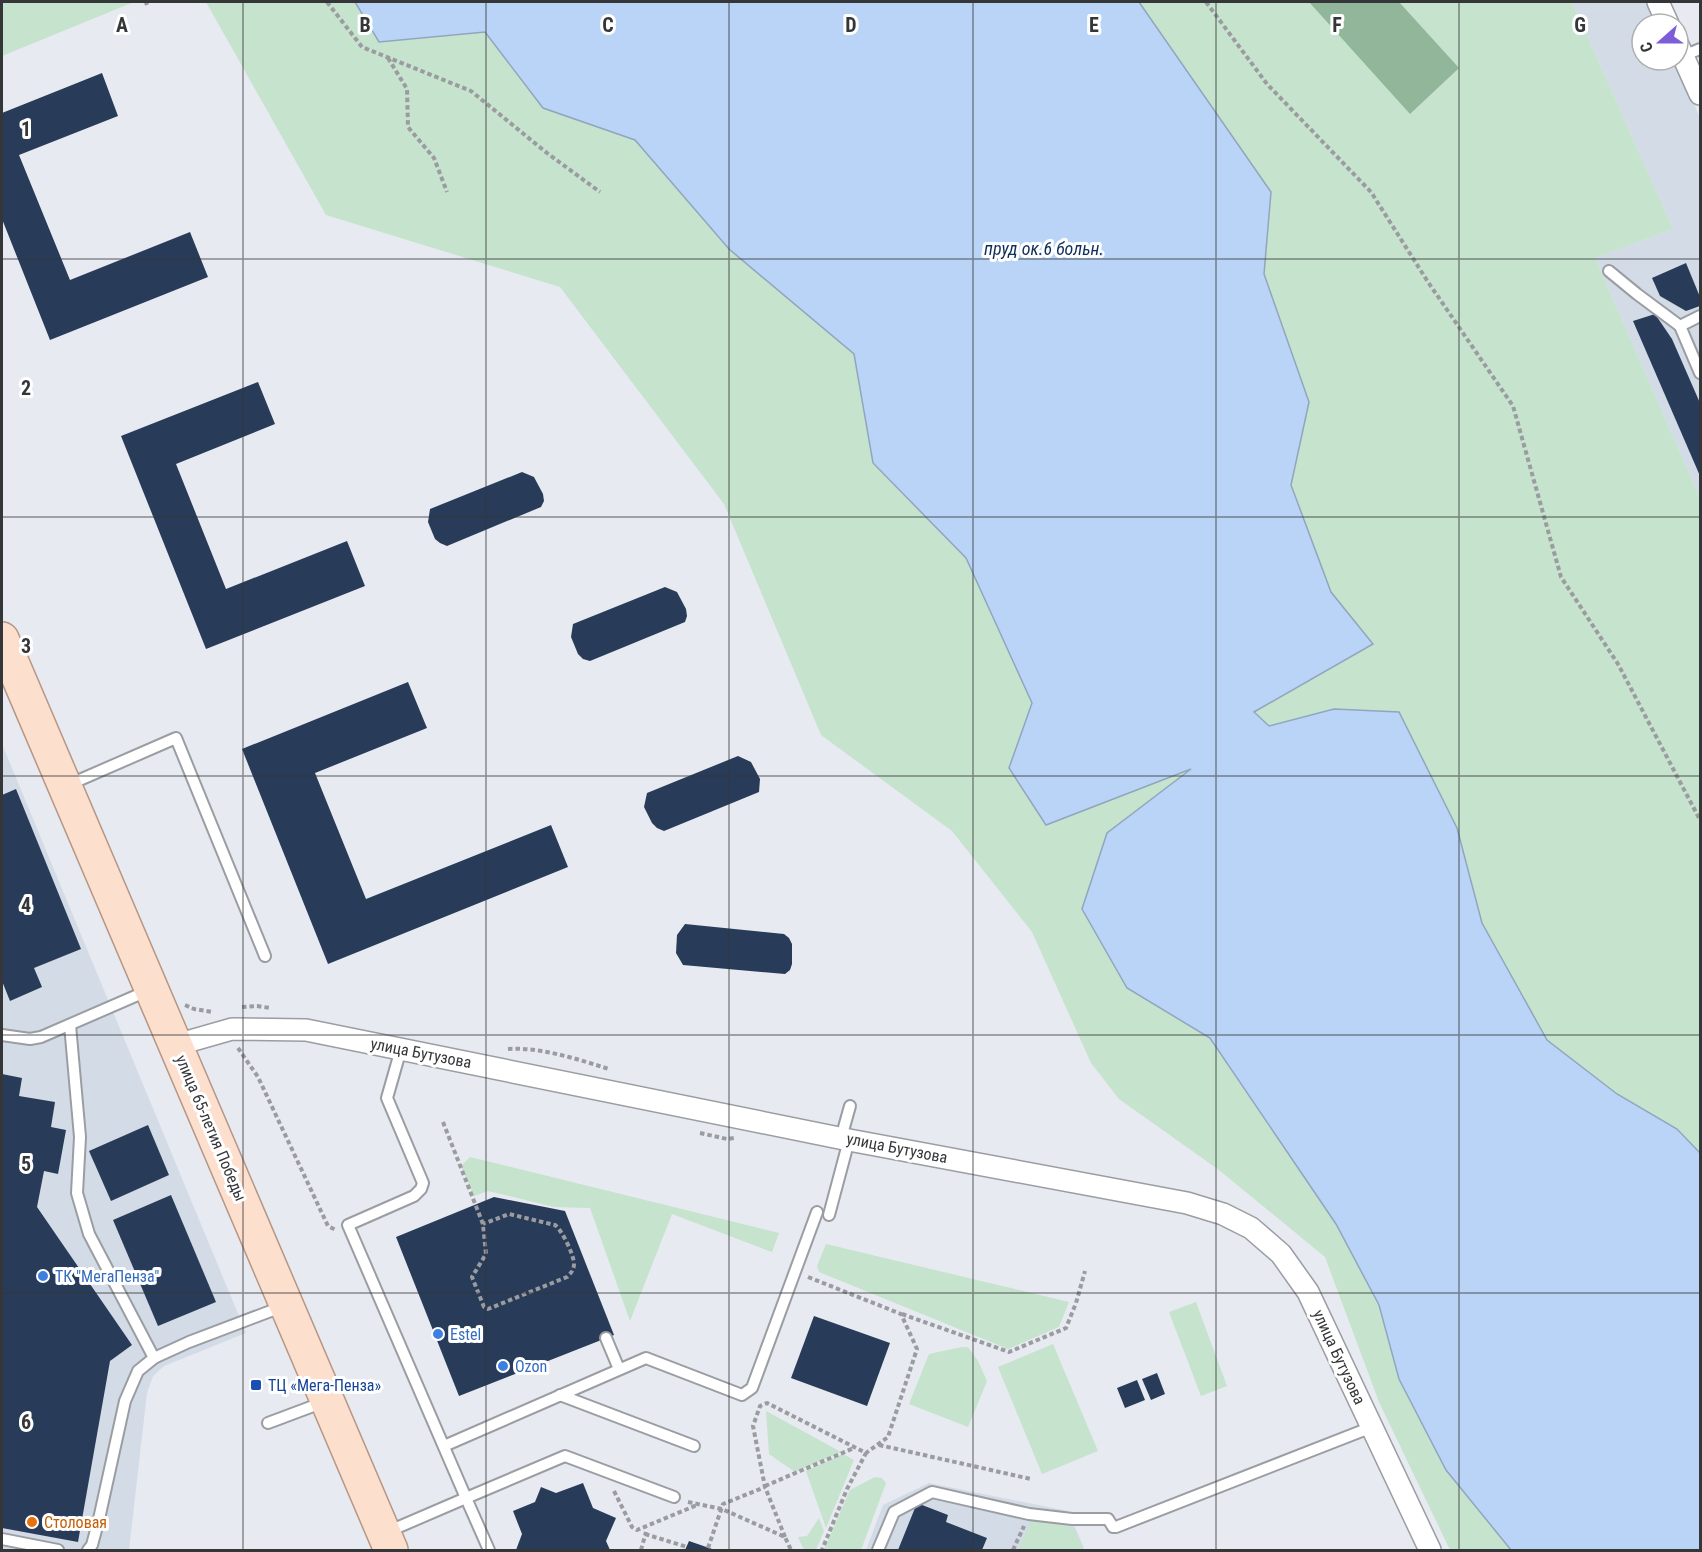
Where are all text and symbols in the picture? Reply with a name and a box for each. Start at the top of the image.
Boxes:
north arrow [1630,12,1690,72]
text: A [116,13,128,37]
text: B [359,13,371,37]
text: C [602,13,614,37]
text: D [845,13,857,37]
text: E [1089,13,1099,37]
text: F [1332,13,1342,37]
text: G [1574,13,1586,37]
text: С [1636,40,1657,55]
text: 1 [21,117,31,141]
water label: пруд ок.6 больн. [984,238,1104,259]
text: 2 [21,376,31,400]
text: 3 [21,634,31,658]
text: 4 [21,893,31,917]
street label: улица Бутузова [369,1034,473,1072]
street label: улица 65-летия Победы [172,1052,250,1204]
street label: улица Бутузова [845,1129,949,1167]
text: 5 [21,1152,31,1176]
place label: ТК "МегаПенза" [55,1267,159,1286]
marker: ТК "МегаПенза" [36,1269,50,1283]
street label: улица Бутузова [1309,1307,1369,1407]
place label: Estel [450,1325,481,1344]
marker: Estel [431,1327,445,1341]
place label: Ozon [515,1357,547,1376]
marker: Ozon [496,1359,510,1373]
place label: ТЦ «Мега-Пенза» [268,1376,381,1395]
marker: ТЦ «Мега-Пенза» [249,1378,263,1392]
text: 6 [21,1410,31,1434]
place label: Столовая [44,1513,107,1532]
marker: Столовая [25,1515,39,1529]

